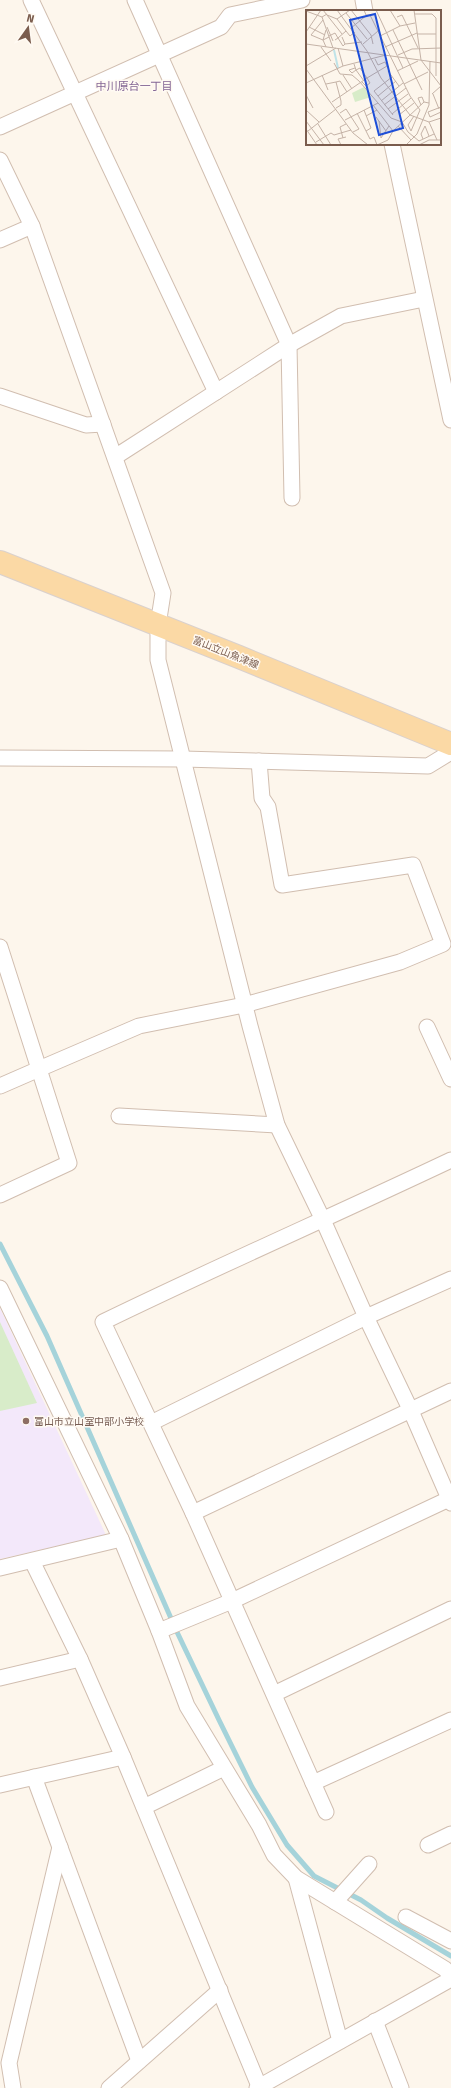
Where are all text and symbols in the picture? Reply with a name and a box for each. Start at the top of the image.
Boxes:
north arrow [8,8,48,48]
inset map [306,10,441,145]
text: N [25,12,35,26]
district label: 中川原台一丁目 [96,80,173,93]
street label: 富山立山魚津線 [191,634,260,672]
marker: 富山市立山室中部小学校 [21,1416,31,1426]
place label: 富山市立山室中部小学校 [34,1416,144,1428]

